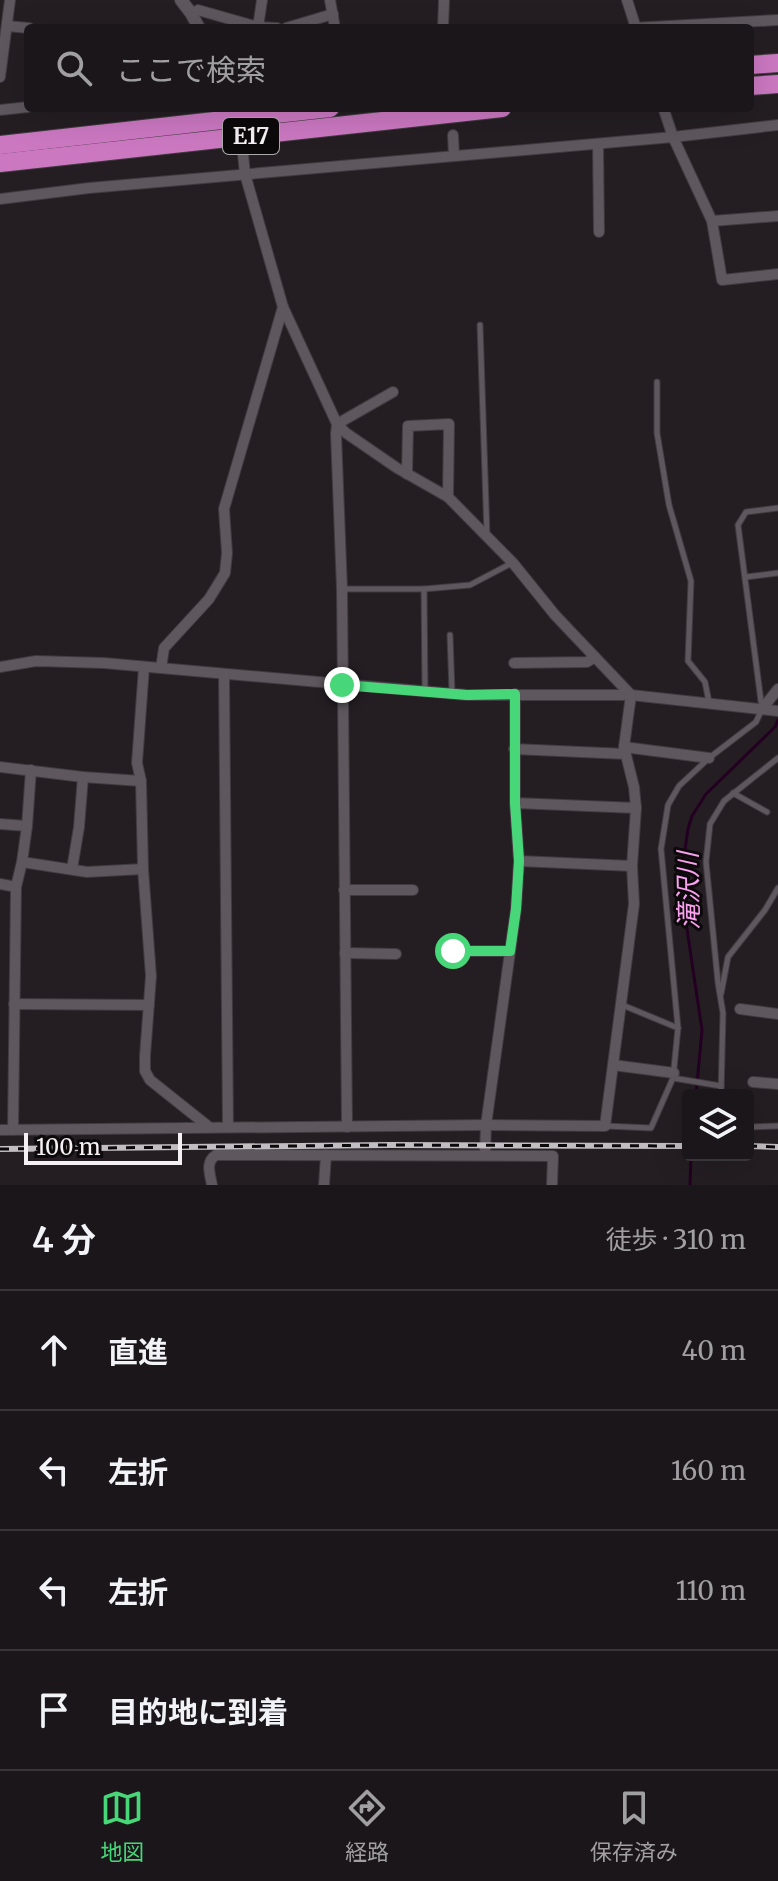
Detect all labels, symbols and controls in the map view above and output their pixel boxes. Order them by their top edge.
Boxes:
search box [24,24,754,112]
icon: search [52,46,96,90]
text: ここで検索 [116,51,266,89]
road number: E17 [223,118,279,154]
route end [324,667,360,703]
water label: 滝沢川 [671,849,705,930]
route start [435,933,471,969]
map controls [682,1089,754,1161]
button: layers [682,1089,754,1161]
scale bar [24,1129,182,1165]
text: 100 m [36,1133,101,1161]
text: 4 分 [32,1219,96,1261]
text: 徒歩 · 310 m [606,1223,746,1256]
icon: ahead [32,1328,76,1372]
text: 直進 [108,1333,168,1371]
text: 40 m [682,1334,746,1367]
icon: left [32,1448,76,1492]
text: 左折 [108,1453,168,1491]
text: 160 m [671,1454,746,1487]
icon: left [32,1568,76,1612]
text: 左折 [108,1573,168,1611]
text: 110 m [676,1574,746,1607]
icon: arrive [32,1688,76,1732]
text: 目的地に到着 [108,1693,288,1731]
tab: 地図 [100,1786,144,1866]
tab: 経路 [345,1786,389,1866]
tab: 保存済み [590,1786,678,1866]

